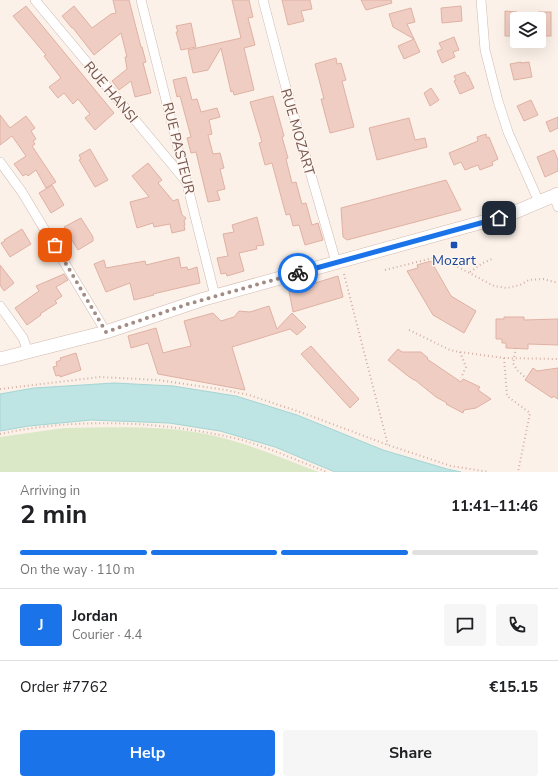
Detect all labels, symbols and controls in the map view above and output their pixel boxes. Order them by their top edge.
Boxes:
map controls [510,12,546,48]
button: layers [510,12,546,48]
street label: RUE HANSI [79,58,142,127]
street label: RUE MOZART [276,86,319,178]
street label: RUE PASTEUR [158,100,199,196]
pin [482,201,516,235]
icon: home [488,207,510,229]
pin [38,228,72,262]
icon: bag [44,234,66,256]
marker: Mozart [449,240,459,250]
place label: Mozart [432,251,476,270]
courier [278,253,318,293]
icon: bike [287,262,309,284]
text: Arriving in [20,482,80,500]
text: 11:41–11:46 [451,496,538,516]
text: 2 min [20,497,87,532]
text: On the way · 110 m [20,561,135,579]
button: chat [444,604,486,646]
button: phone [496,604,538,646]
text: Jordan [72,606,118,626]
text: J [38,615,44,635]
text: Courier · 4.4 [72,626,142,644]
text: Order #7762 [20,677,108,697]
text: €15.15 [489,677,538,697]
button: Help [20,730,275,776]
button: Share [283,730,538,776]

